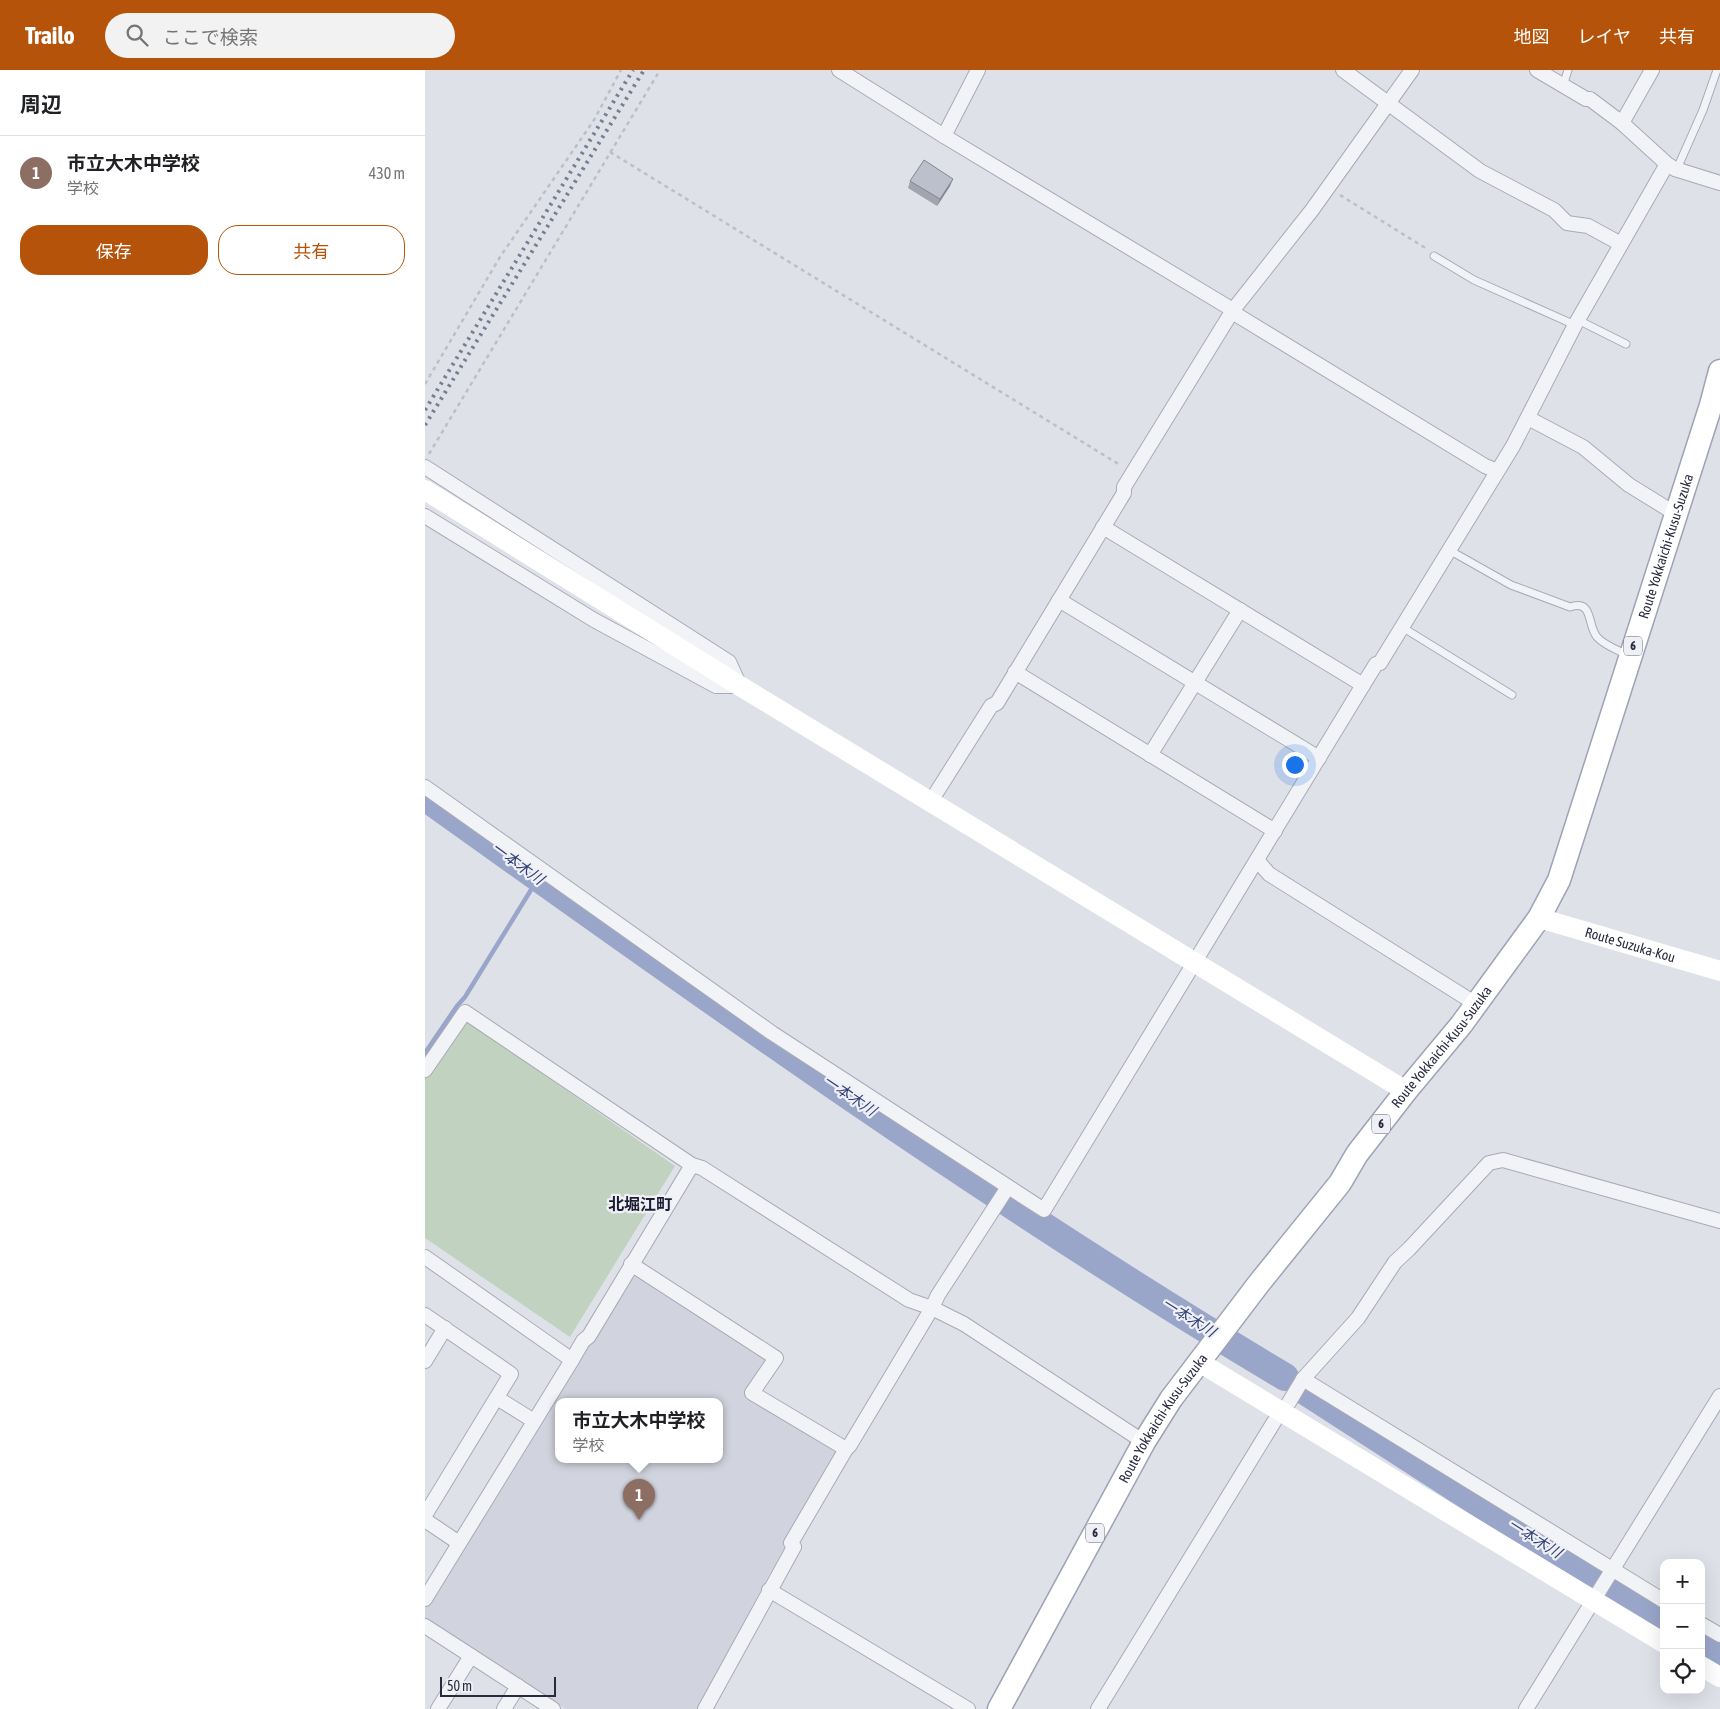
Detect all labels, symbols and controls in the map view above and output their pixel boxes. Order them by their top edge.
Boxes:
search box [105,13,455,58]
icon: search [123,21,151,49]
text: Trailo [25,22,75,49]
text: ここで検索 [163,26,258,48]
text: 地図 [1514,26,1550,47]
text: レイヤ [1578,26,1631,47]
text: 共有 [1659,26,1695,47]
text: 周辺 [20,92,62,116]
text: 市立大木中学校 [67,152,200,174]
text: 1 [32,164,40,182]
text: 430 m [369,164,405,182]
text: 学校 [67,179,99,197]
button: 保存 [20,225,208,275]
button: 共有 [218,225,405,275]
street label: Route Yokkaichi-Kusu-Suzuka [1635,472,1696,621]
road number: 6 [1624,636,1642,656]
your location [1282,752,1308,778]
water label: 一本木川 [489,838,549,889]
street label: Route Suzuka-Kou [1583,924,1677,965]
street label: Route Yokkaichi-Kusu-Suzuka [1388,983,1495,1111]
water label: 一本木川 [820,1071,881,1120]
road number: 6 [1372,1114,1390,1134]
district label: 北堀江町 [608,1195,672,1213]
water label: 一本木川 [1159,1294,1221,1341]
street label: Route Yokkaichi-Kusu-Suzuka [1115,1350,1211,1486]
popup [555,1398,723,1463]
text: 市立大木中学校 [572,1409,706,1431]
text: 学校 [572,1436,605,1454]
pin: 1 [623,1479,655,1520]
water label: 一本木川 [1505,1515,1567,1562]
road number: 6 [1086,1524,1104,1542]
map controls [1660,1559,1705,1694]
button: + [1660,1559,1705,1604]
button: − [1660,1604,1705,1649]
button: locate [1660,1649,1705,1694]
scale bar [440,1674,556,1697]
text: 50 m [447,1678,472,1694]

